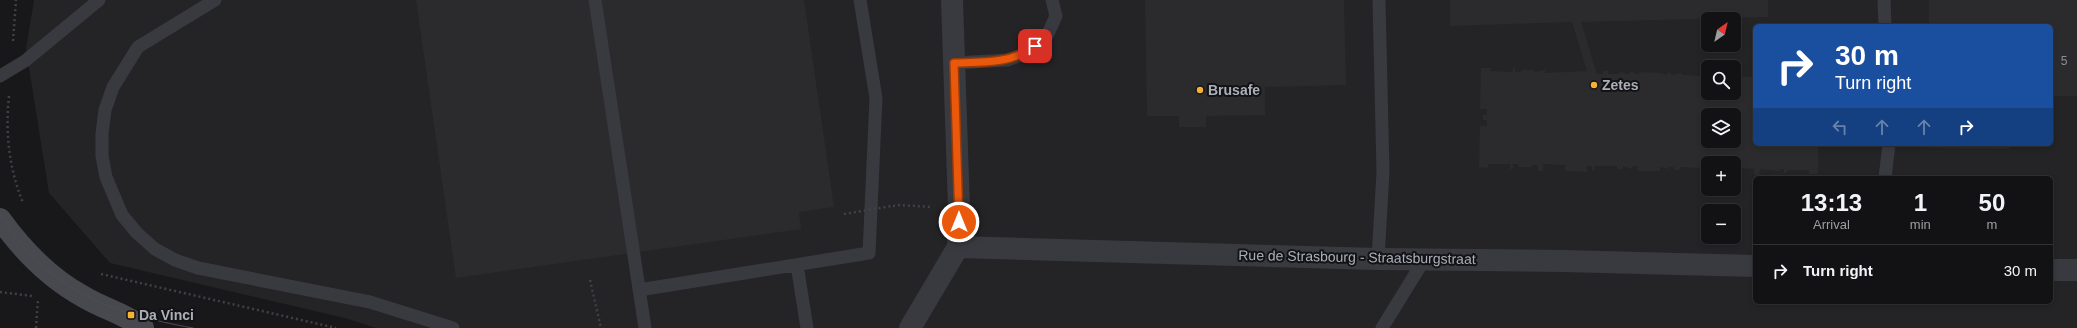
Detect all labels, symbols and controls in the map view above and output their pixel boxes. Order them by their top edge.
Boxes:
north arrow [1701,12,1741,52]
map controls [1701,12,1741,244]
pin [1018,29,1052,63]
icon: arrive [1024,35,1046,57]
icon: right [1769,40,1821,92]
text: 30 m [1835,40,1899,71]
house number: 5 [2061,54,2068,68]
button: search [1701,60,1741,100]
text: Turn right [1835,73,1911,93]
place label: Zetes [1602,77,1639,93]
marker: Zetes [1589,80,1599,90]
place label: Brusafe [1208,82,1260,98]
marker: Brusafe [1195,85,1205,95]
button: layers [1701,108,1741,148]
icon: left [1829,116,1851,138]
icon: ahead [1871,116,1893,138]
icon: ahead [1913,116,1935,138]
icon: right [1955,116,1977,138]
button: + [1701,156,1741,196]
text: 13:13 [1801,189,1862,216]
text: 1 [1914,189,1927,216]
text: 50 [1979,189,2005,216]
position arrow [938,201,980,243]
button: − [1701,204,1741,244]
text: Arrival [1813,217,1850,232]
text: min [1910,217,1931,232]
text: m [1986,217,1997,232]
street label: Rue de Strasbourg - Straatsburgstraat [1238,247,1476,267]
icon: right [1769,260,1791,282]
text: Turn right [1803,262,1873,279]
text: 30 m [2004,262,2037,279]
place label: Da Vinci [139,307,194,323]
marker: Da Vinci [126,310,136,320]

